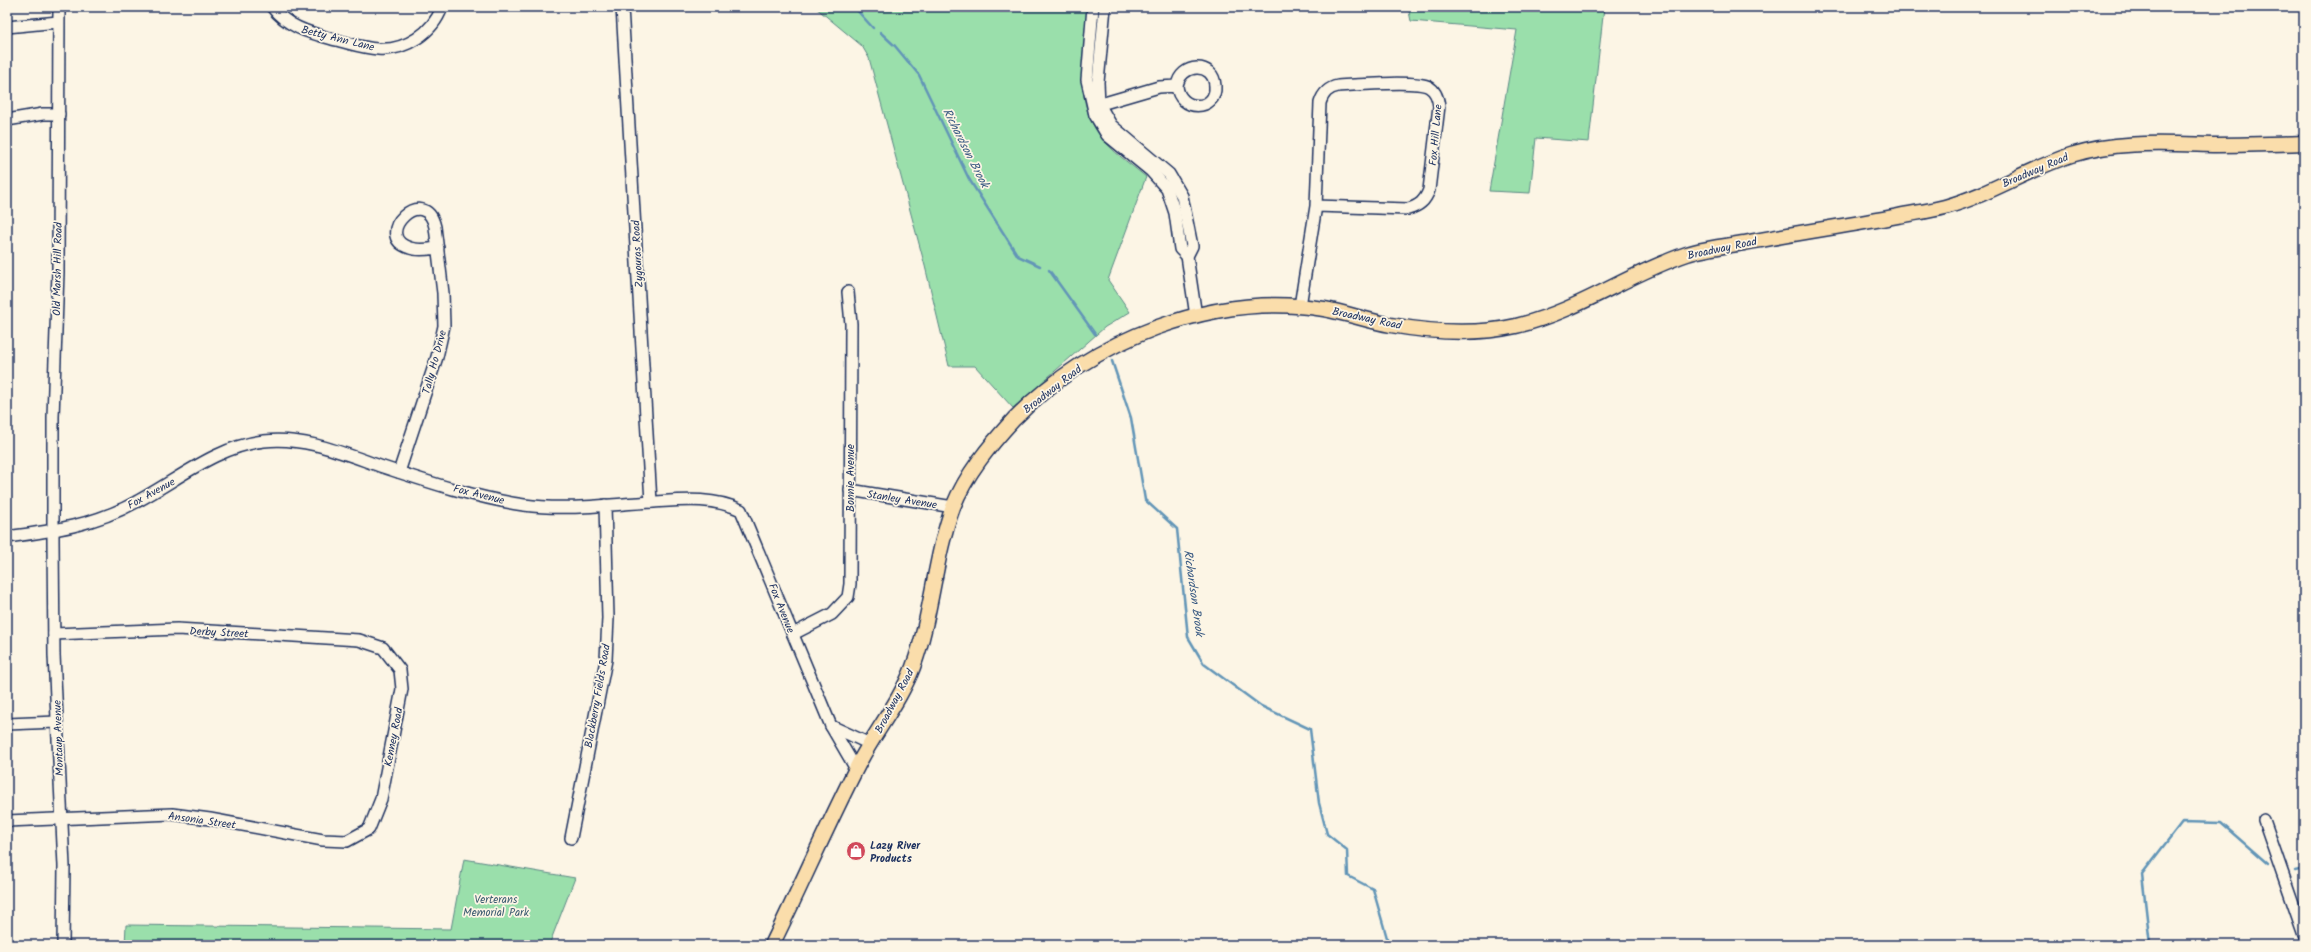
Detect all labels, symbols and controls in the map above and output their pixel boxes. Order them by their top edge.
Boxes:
street label: Betty Ann Lane [299,21,376,57]
street label: Fox Hill Lane [1424,104,1448,167]
water label: Richardson Brook [937,105,995,193]
street label: Broadway Road [1999,149,2072,193]
street label: Zygouras Road [627,219,649,288]
street label: Old Marsh Hill Road [48,222,68,316]
street label: Broadway Road [1686,233,1759,265]
street label: Broadway Road [1330,303,1404,335]
street label: Tally Ho Drive [418,328,452,396]
street label: Broadway Road [1019,361,1086,419]
street label: Bonnie Avenue [842,444,860,512]
street label: Fox Avenue [124,473,179,514]
street label: Fox Avenue [451,480,506,510]
street label: Stanley Avenue [866,486,938,514]
water label: Richardson Brook [1178,549,1209,640]
street label: Fox Avenue [763,581,799,636]
street label: Derby Street [189,622,250,644]
street label: Blackberry Fields Road [580,642,616,750]
street label: Broadway Road [870,666,920,737]
street label: Montaup Avenue [49,699,69,776]
street label: Kenney Road [379,706,409,768]
street label: Ansonia Street [167,807,238,835]
place label: Lazy River Products [870,837,921,868]
shop icon: Lazy River Products [845,840,867,862]
park label: Verterans Memorial Park [463,891,530,922]

